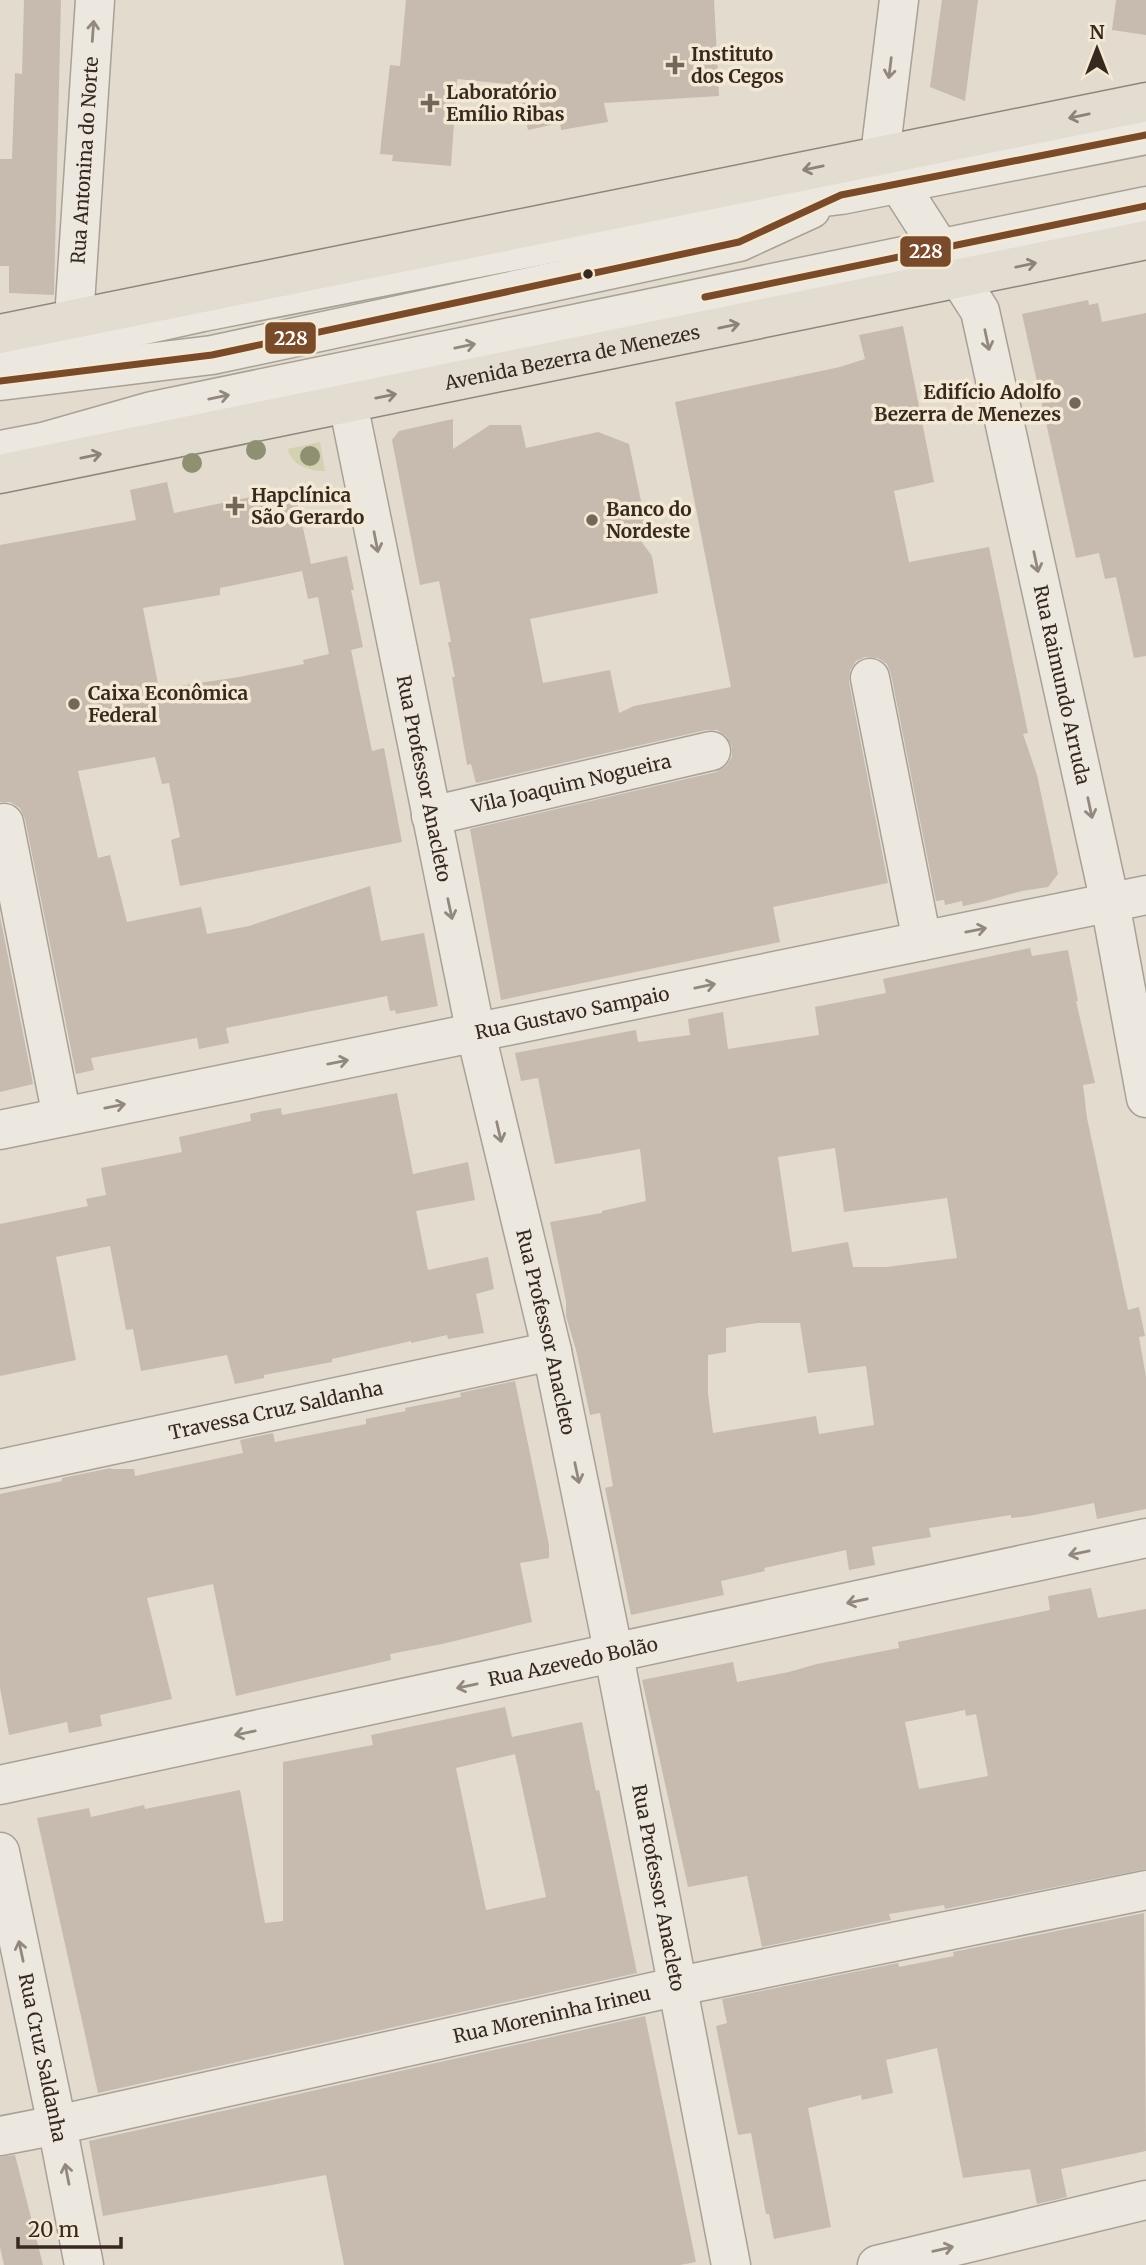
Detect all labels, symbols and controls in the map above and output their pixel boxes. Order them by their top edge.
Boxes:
north arrow [1062,14,1132,84]
one-way arrow [87,20,100,42]
text: N [1089,20,1105,44]
place label: Instituto dos Cegos [691,42,784,88]
marker: Instituto dos Cegos [665,55,685,75]
street label: Rua Antonina do Norte [66,56,103,265]
one-way arrow [884,56,897,79]
place label: Laboratório Emílio Ribas [446,80,565,126]
marker: Laboratório Emílio Ribas [420,93,440,113]
one-way arrow [1068,109,1091,123]
one-way arrow [802,162,825,176]
line badge: 228 [899,235,952,268]
text: 228 [909,239,943,263]
one-way arrow [1014,257,1037,271]
unlabelled marker [581,267,595,281]
street label: Avenida Bezerra de Menezes [442,319,702,395]
one-way arrow [717,319,740,333]
line badge: 228 [264,321,317,355]
text: 228 [274,326,308,350]
one-way arrow [980,328,994,351]
one-way arrow [453,339,476,353]
place label: Edifício Adolfo Bezerra de Menezes [874,380,1061,426]
one-way arrow [374,388,397,402]
one-way arrow [207,390,230,404]
marker: Edifício Adolfo Bezerra de Menezes [1067,395,1083,411]
one-way arrow [79,448,102,462]
place label: Hapclínica São Gerardo [251,483,364,529]
marker: Hapclínica São Gerardo [225,496,245,516]
place label: Banco do Nordeste [606,497,692,543]
marker: Banco do Nordeste [584,512,600,528]
one-way arrow [370,530,384,553]
one-way arrow [1029,550,1043,573]
street label: Rua Raimundo Arruda [1028,583,1096,787]
street label: Rua Professor Anacleto [391,673,457,884]
place label: Caixa Econômica Federal [88,681,248,727]
marker: Caixa Econômica Federal [66,696,82,712]
street label: Vila Joaquim Nogueira [468,749,673,818]
one-way arrow [1083,796,1097,819]
one-way arrow [444,897,458,920]
one-way arrow [964,923,987,937]
one-way arrow [693,979,716,993]
street label: Rua Gustavo Sampaio [473,981,671,1044]
one-way arrow [326,1054,349,1068]
one-way arrow [103,1099,126,1112]
one-way arrow [493,1120,506,1143]
street label: Rua Professor Anacleto [511,1227,581,1437]
street label: Travessa Cruz Saldanha [167,1375,385,1445]
one-way arrow [570,1461,584,1484]
one-way arrow [1068,1547,1091,1560]
one-way arrow [846,1595,869,1609]
street label: Rua Azevedo Bolão [486,1632,660,1691]
one-way arrow [456,1679,479,1693]
one-way arrow [234,1727,257,1741]
street label: Rua Professor Anacleto [627,1782,690,1993]
one-way arrow [13,1940,27,1963]
street label: Rua Cruz Saldanha [14,1971,72,2144]
street label: Rua Moreninha Irineu [451,1981,653,2048]
one-way arrow [59,2163,73,2186]
scale bar [18,2206,121,2250]
text: 20 m [28,2216,80,2243]
one-way arrow [931,2242,954,2255]

